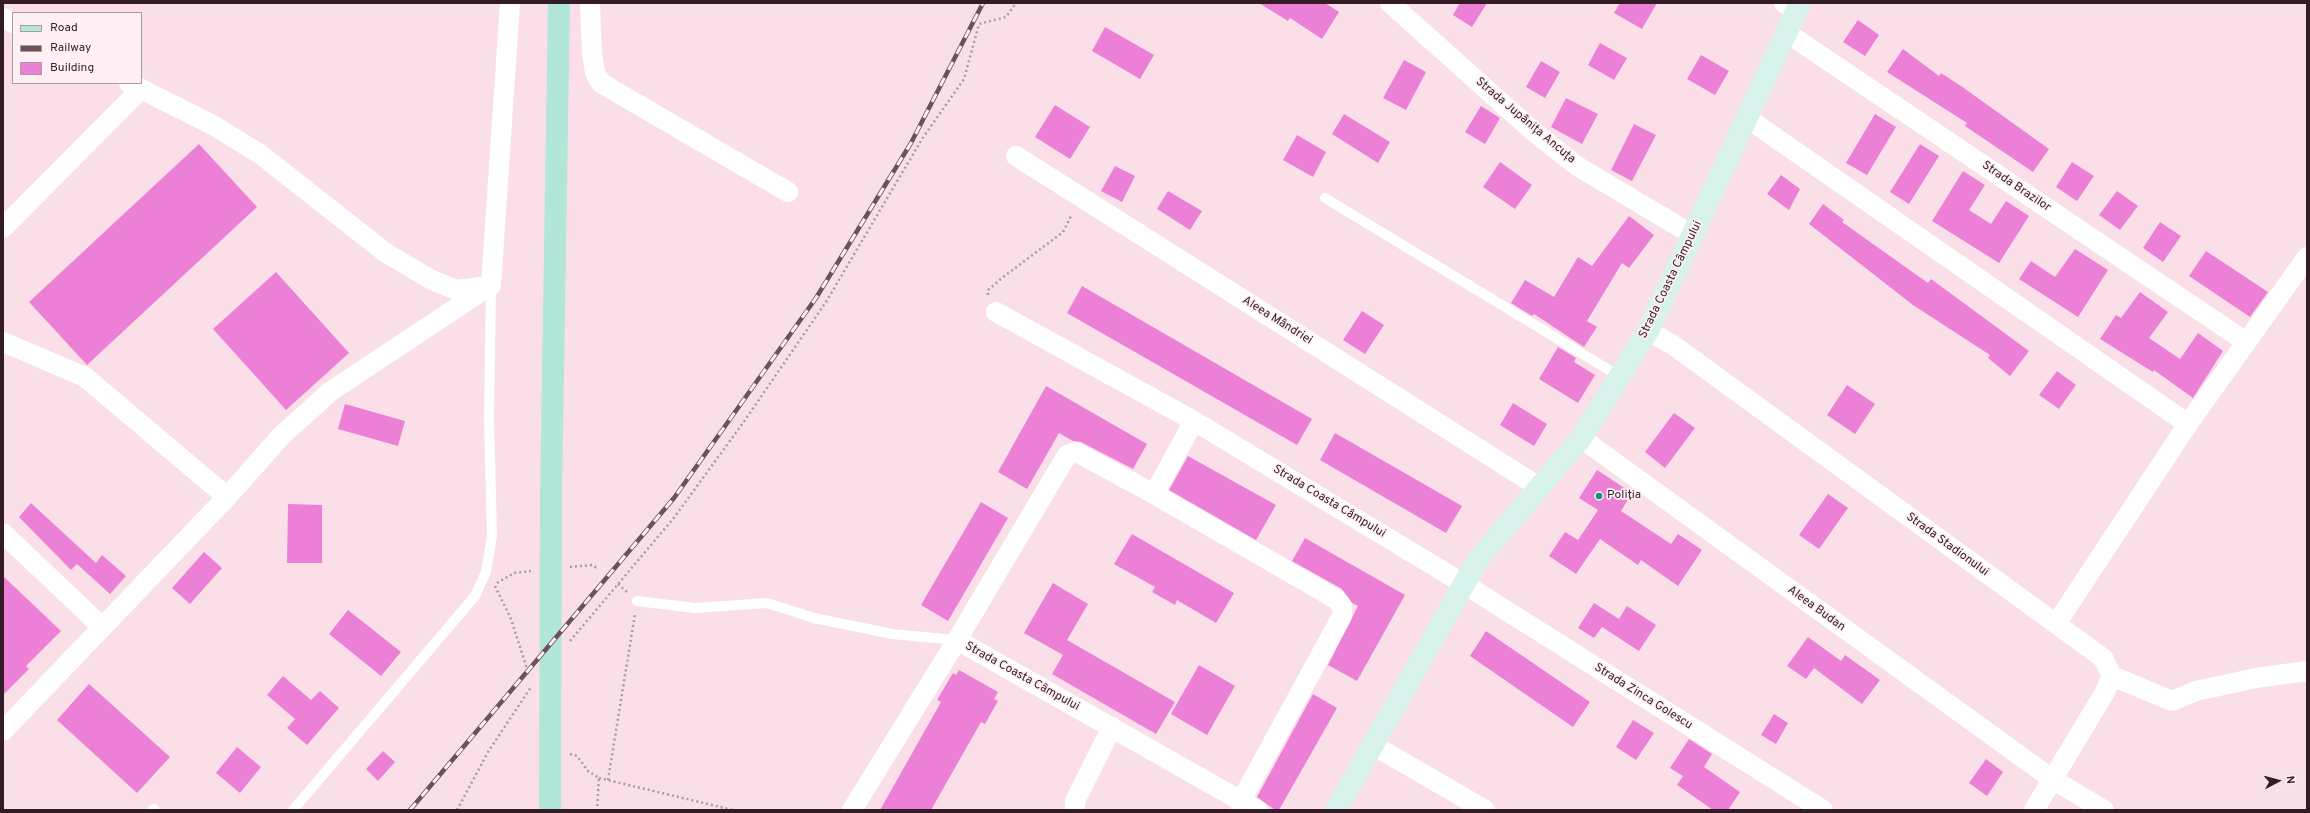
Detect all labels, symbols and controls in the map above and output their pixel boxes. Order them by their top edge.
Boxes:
legend [12,12,142,84]
text: Road [50,20,78,36]
text: Railway [50,40,91,56]
text: Building [50,60,94,76]
street label: Strada Jupânița Ancuța [1472,75,1578,167]
street label: Strada Brazilor [1979,159,2053,215]
street label: Strada Coasta Câmpului [1636,219,1706,341]
street label: Aleea Mândriei [1239,294,1315,348]
street label: Strada Coasta Câmpului [1270,463,1388,541]
place label: Poliția [1607,489,1641,503]
marker: Poliția [1594,491,1604,501]
street label: Strada Stadionului [1903,510,1991,580]
street label: Aleea Budan [1784,583,1848,635]
street label: Strada Coasta Câmpului [962,639,1082,715]
street label: Strada Zinca Golescu [1591,661,1695,733]
north arrow [2258,761,2298,801]
text: N [2283,775,2297,784]

